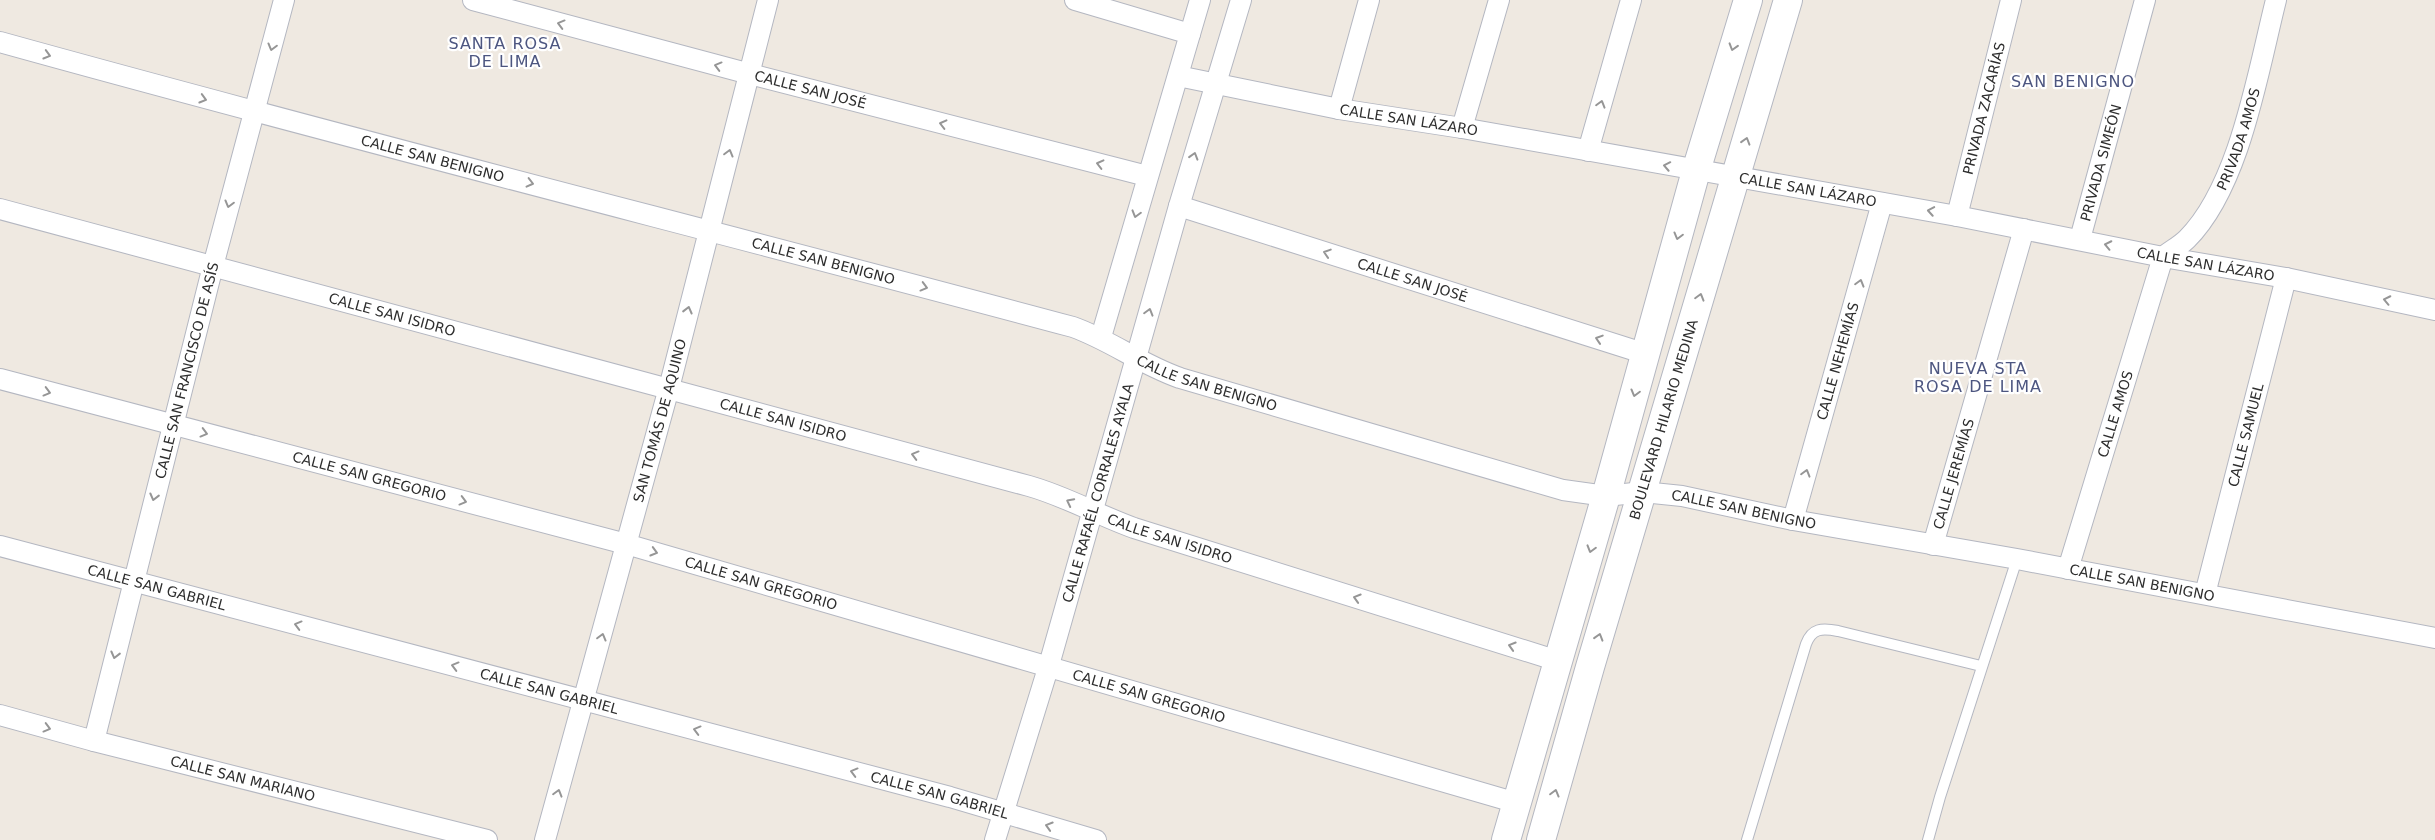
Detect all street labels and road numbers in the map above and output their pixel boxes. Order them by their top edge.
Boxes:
street label: PRIVADA ZACARÍAS [1960,40,2008,176]
street label: CALLE SAN JOSÉ [753,67,868,112]
street label: PRIVADA AMOS [2214,86,2263,193]
street label: CALLE SAN LÁZARO [1339,101,1479,139]
street label: PRIVADA SIMEÓN [2077,102,2124,223]
street label: CALLE SAN BENIGNO [359,132,506,185]
street label: CALLE SAN LÁZARO [1738,169,1878,210]
street label: CALLE SAN BENIGNO [750,234,897,287]
street label: CALLE SAN LÁZARO [2136,244,2276,284]
street label: CALLE SAN JOSÉ [1355,255,1470,305]
street label: CALLE SAN FRANCISCO DE ASÍS [152,260,222,481]
street label: CALLE SAN ISIDRO [327,290,457,339]
street label: CALLE NEHEMÍAS [1813,300,1862,422]
street label: BOULEVARD HILARIO MEDINA [1626,317,1701,522]
street label: SAN TOMÁS DE AQUINO [630,337,689,504]
street label: CALLE SAN BENIGNO [1134,352,1279,414]
street label: CALLE AMOS [2094,369,2136,459]
street label: CALLE RAFAÉL CORRALES AYALA [1059,381,1136,604]
street label: CALLE SAMUEL [2225,382,2267,488]
street label: CALLE SAN ISIDRO [718,395,848,445]
street label: CALLE JEREMÍAS [1930,417,1977,531]
street label: CALLE SAN GREGORIO [291,448,448,504]
street label: CALLE SAN BENIGNO [1671,487,1817,532]
street label: CALLE SAN ISIDRO [1105,510,1234,566]
street label: CALLE SAN GREGORIO [683,553,839,613]
street label: CALLE SAN GABRIEL [86,561,228,613]
street label: CALLE SAN BENIGNO [2068,561,2216,604]
street label: CALLE SAN GABRIEL [478,665,620,717]
street label: CALLE SAN GREGORIO [1071,666,1227,726]
street label: CALLE SAN MARIANO [169,753,317,804]
street label: CALLE SAN GABRIEL [869,768,1011,822]

